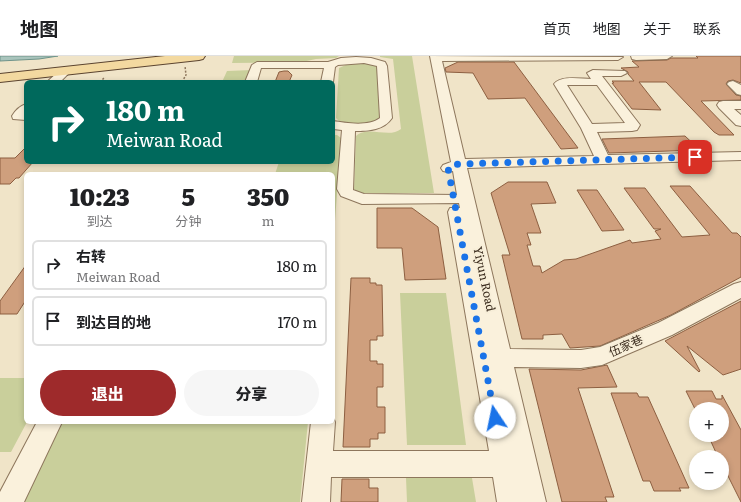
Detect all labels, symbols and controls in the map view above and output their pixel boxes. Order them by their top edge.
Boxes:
text: 地图 [20,14,58,42]
text: 首页 [543,18,571,38]
text: 地图 [593,18,621,38]
text: 关于 [643,18,671,38]
text: 联系 [693,18,721,38]
text: 180 m [106,88,185,130]
icon: right [40,96,92,148]
text: Meiwan Road [106,126,223,153]
pin [678,140,712,174]
icon: arrive [684,146,706,168]
text: 10:23 [70,178,130,213]
text: 5 [182,178,195,213]
text: 350 [247,178,289,213]
text: 到达 [87,211,113,230]
text: 分钟 [175,211,201,230]
text: m [262,211,274,230]
text: 右转 [76,244,106,267]
street label: Yiyun Road [469,245,501,314]
icon: right [42,254,64,276]
text: 180 m [276,254,317,277]
text: Meiwan Road [76,267,160,286]
icon: arrive [42,310,64,332]
text: 到达目的地 [76,310,151,333]
text: 170 m [278,310,317,333]
street label: 伍家巷 [605,330,646,361]
button: 退出 [40,370,176,416]
button: 分享 [184,370,319,416]
position arrow [474,397,516,439]
map controls [689,402,729,490]
button: + [689,402,729,442]
button: − [689,450,729,490]

